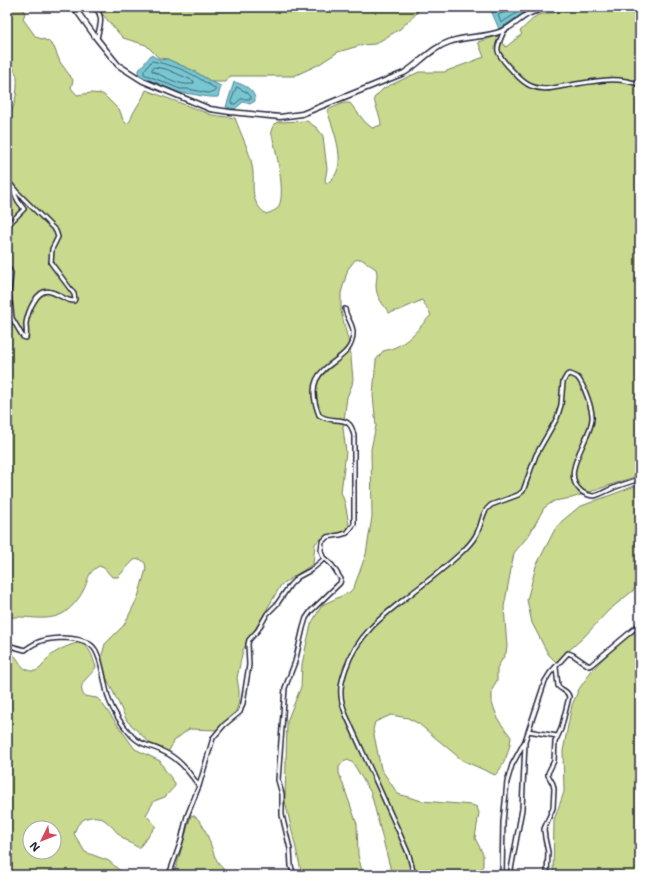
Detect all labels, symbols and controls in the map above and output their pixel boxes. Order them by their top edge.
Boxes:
north arrow [22,820,62,860]
text: N [26,838,44,855]

